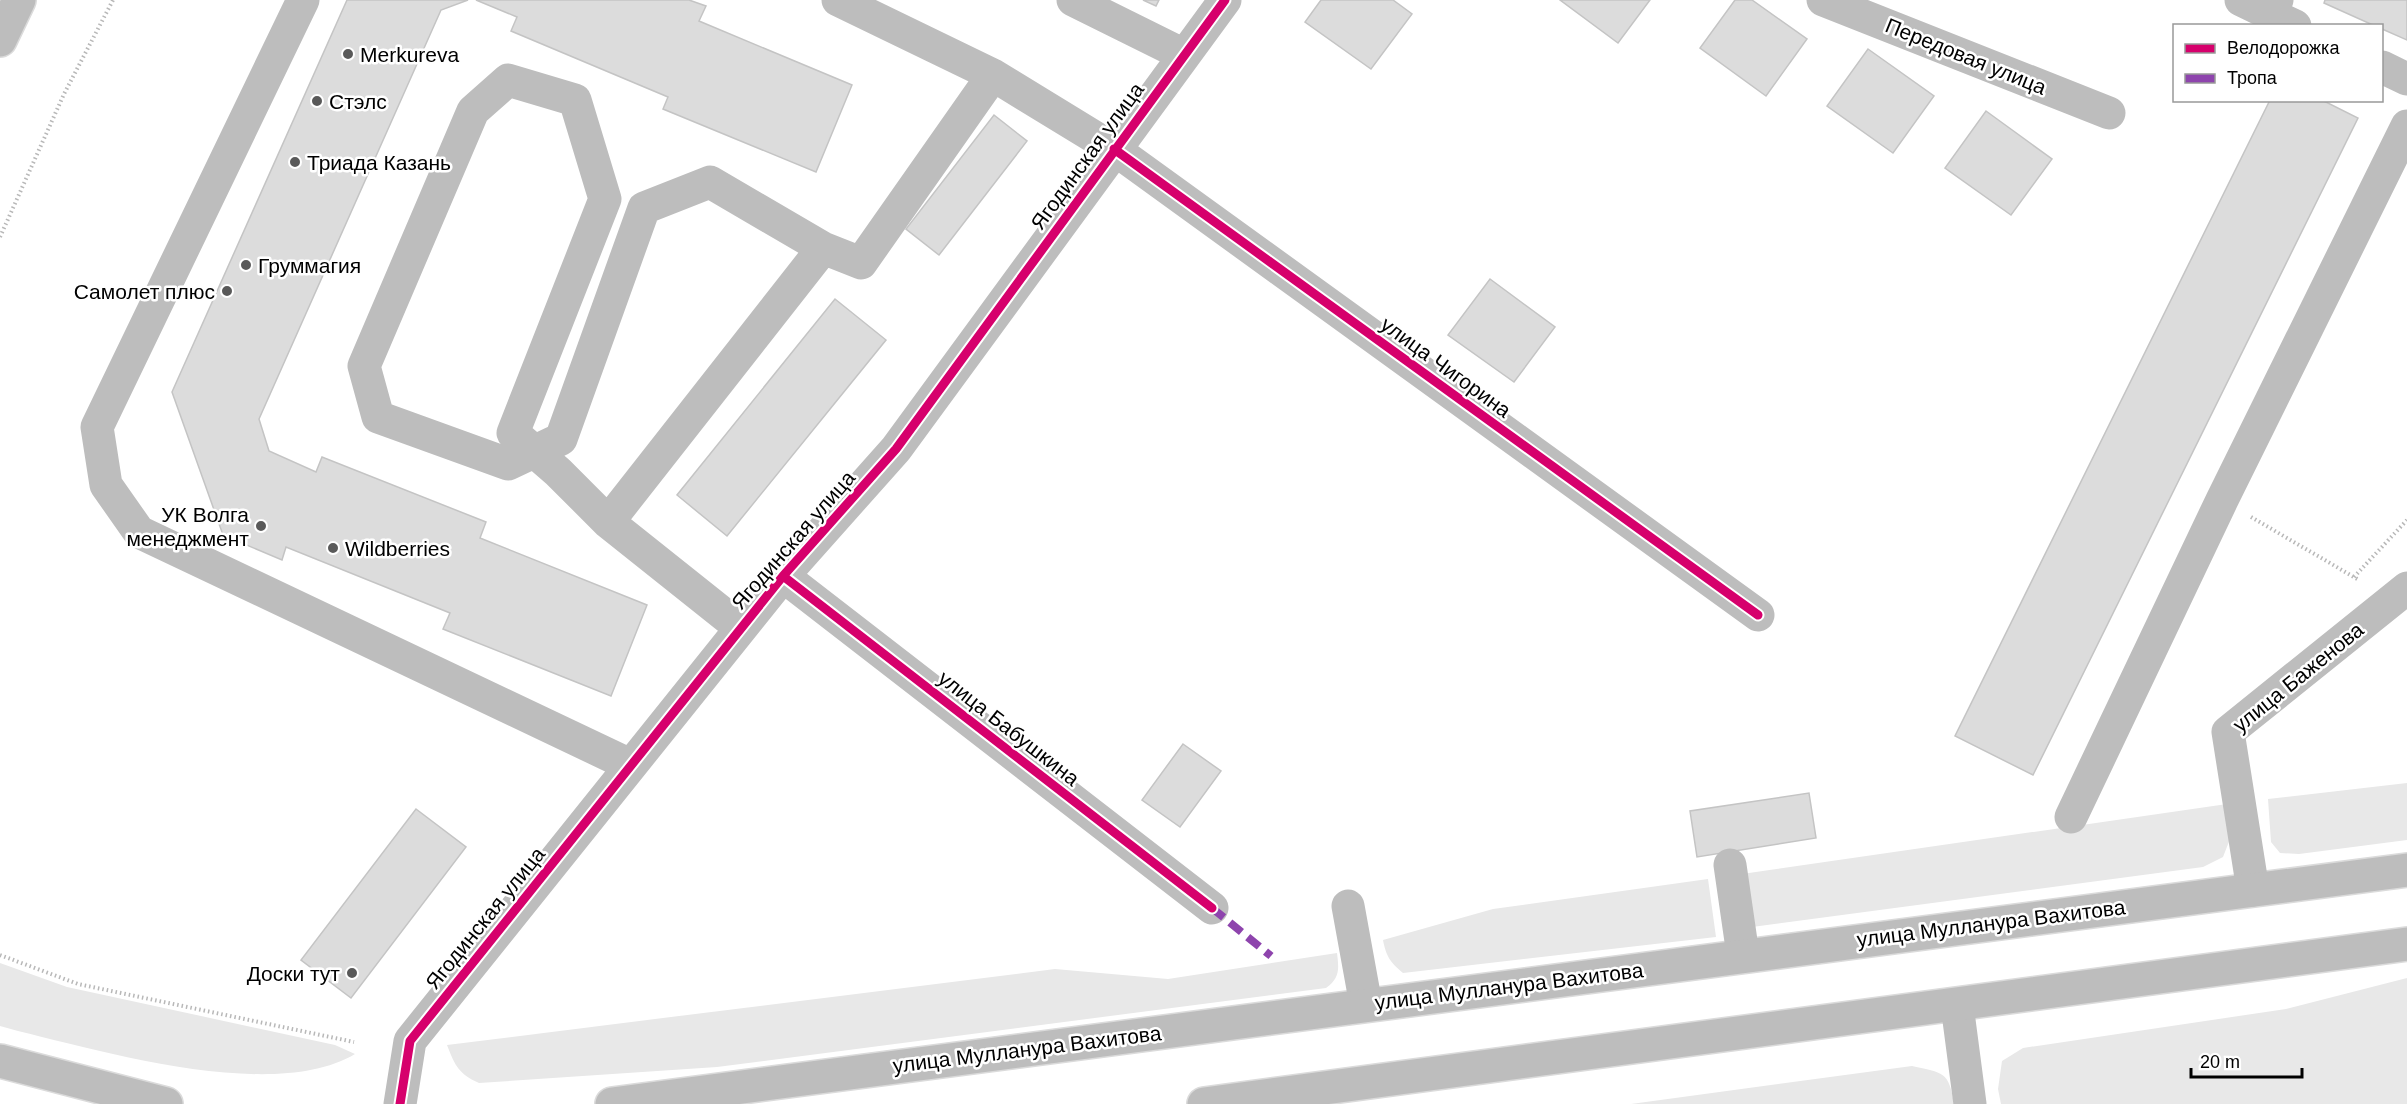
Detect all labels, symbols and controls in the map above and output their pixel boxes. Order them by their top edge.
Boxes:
street label: Передовая улица [1882,13,2050,99]
legend [2173,24,2383,102]
text: Велодорожка [2227,38,2340,58]
place label: Merkureva [360,43,460,66]
marker: Merkureva [341,47,355,61]
text: Тропа [2227,68,2278,88]
street label: Ягодинская улица [1026,78,1148,234]
place label: Стэлс [329,90,387,113]
marker: Стэлс [310,94,324,108]
place label: Триада Казань [307,151,451,174]
marker: Триада Казань [288,155,302,169]
place label: Груммагия [258,254,361,277]
marker: Груммагия [239,258,253,272]
place label: Самолет плюс [74,280,215,303]
marker: Самолет плюс [220,284,234,298]
street label: улица Чигорина [1377,312,1516,422]
street label: Ягодинская улица [727,466,860,614]
place label: УК Волга менеджмент [126,503,249,550]
marker: УК Волга менеджмент [254,519,268,533]
place label: Wildberries [345,537,450,560]
marker: Wildberries [326,541,340,555]
street label: улица Баженова [2228,617,2368,736]
street label: улица Бабушкина [934,666,1084,790]
street label: Ягодинская улица [421,842,549,994]
street label: улица Мулланура Вахитова [1856,895,2127,951]
street label: улица Мулланура Вахитова [1374,958,1645,1014]
place label: Доски тут [247,962,340,985]
marker: Доски тут [345,966,359,980]
street label: улица Мулланура Вахитова [892,1021,1163,1077]
scale bar [2191,1041,2302,1079]
text: 20 m [2200,1052,2240,1072]

